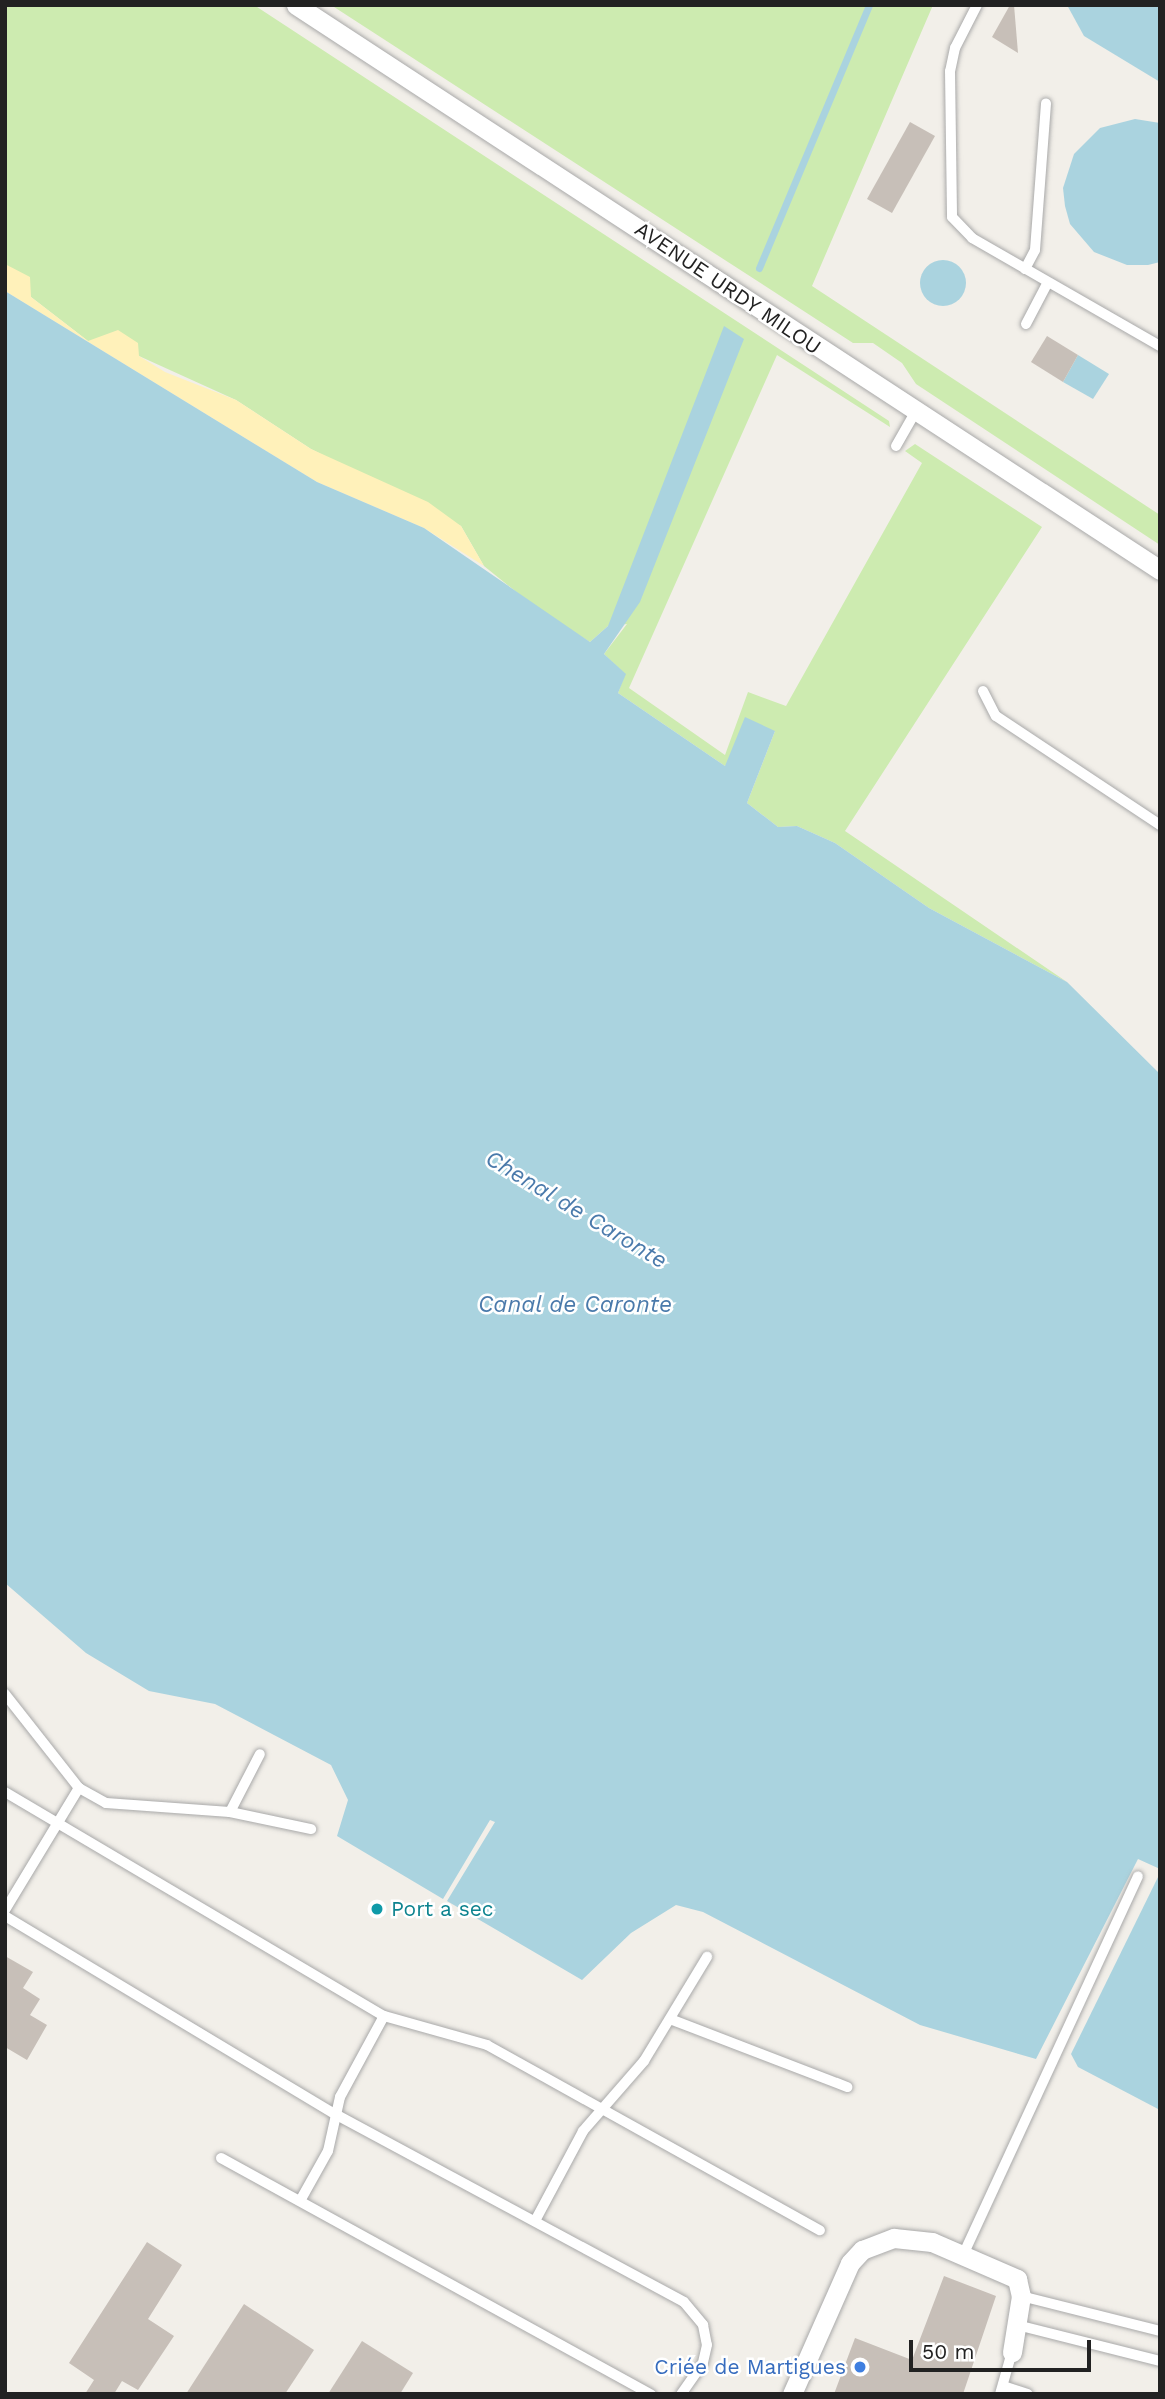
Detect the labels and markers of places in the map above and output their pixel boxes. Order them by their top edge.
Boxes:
place label: Port a sec [391,1896,494,1922]
marker: Port a sec [369,1901,385,1917]
place label: Criée de Martigues [654,2354,846,2380]
marker: Criée de Martigues [852,2359,868,2375]

